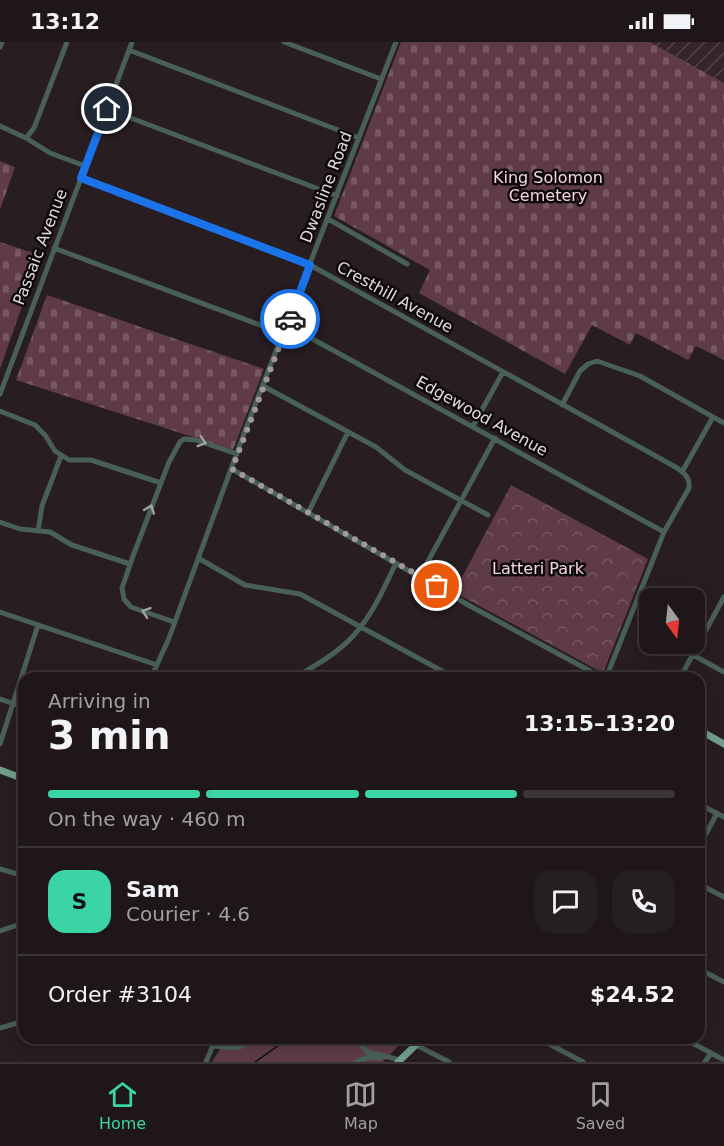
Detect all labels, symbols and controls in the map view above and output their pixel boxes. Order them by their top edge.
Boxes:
text: 13:12 [30,9,100,34]
pin [81,83,132,134]
icon: home [90,92,123,125]
street label: Dwasline Road [296,129,356,245]
park label: King Solomon Cemetery [493,168,603,205]
street label: Passaic Avenue [9,186,71,308]
street label: Cresthill Avenue [334,257,456,337]
courier [260,289,320,349]
icon: car [274,303,307,336]
street label: Edgewood Avenue [413,372,551,460]
one-way arrow [196,435,207,448]
one-way arrow [143,505,156,515]
park label: Latteri Park [492,559,585,578]
pin [411,560,462,611]
icon: bag [420,569,453,602]
north arrow [639,588,705,654]
map controls [639,588,705,654]
one-way arrow [141,607,152,620]
text: Arriving in [48,689,151,713]
text: 13:15–13:20 [524,711,675,736]
text: 3 min [48,713,170,758]
text: On the way · 460 m [48,807,246,831]
button: chat [534,870,597,933]
button: phone [612,870,675,933]
text: Sam [126,877,180,902]
text: S [72,889,87,914]
text: Courier · 4.6 [126,902,250,926]
text: Order #3104 [48,982,192,1007]
text: $24.52 [590,982,675,1007]
tab: Home [99,1078,146,1133]
tab: Map [344,1078,378,1133]
tab: Saved [576,1078,625,1133]

